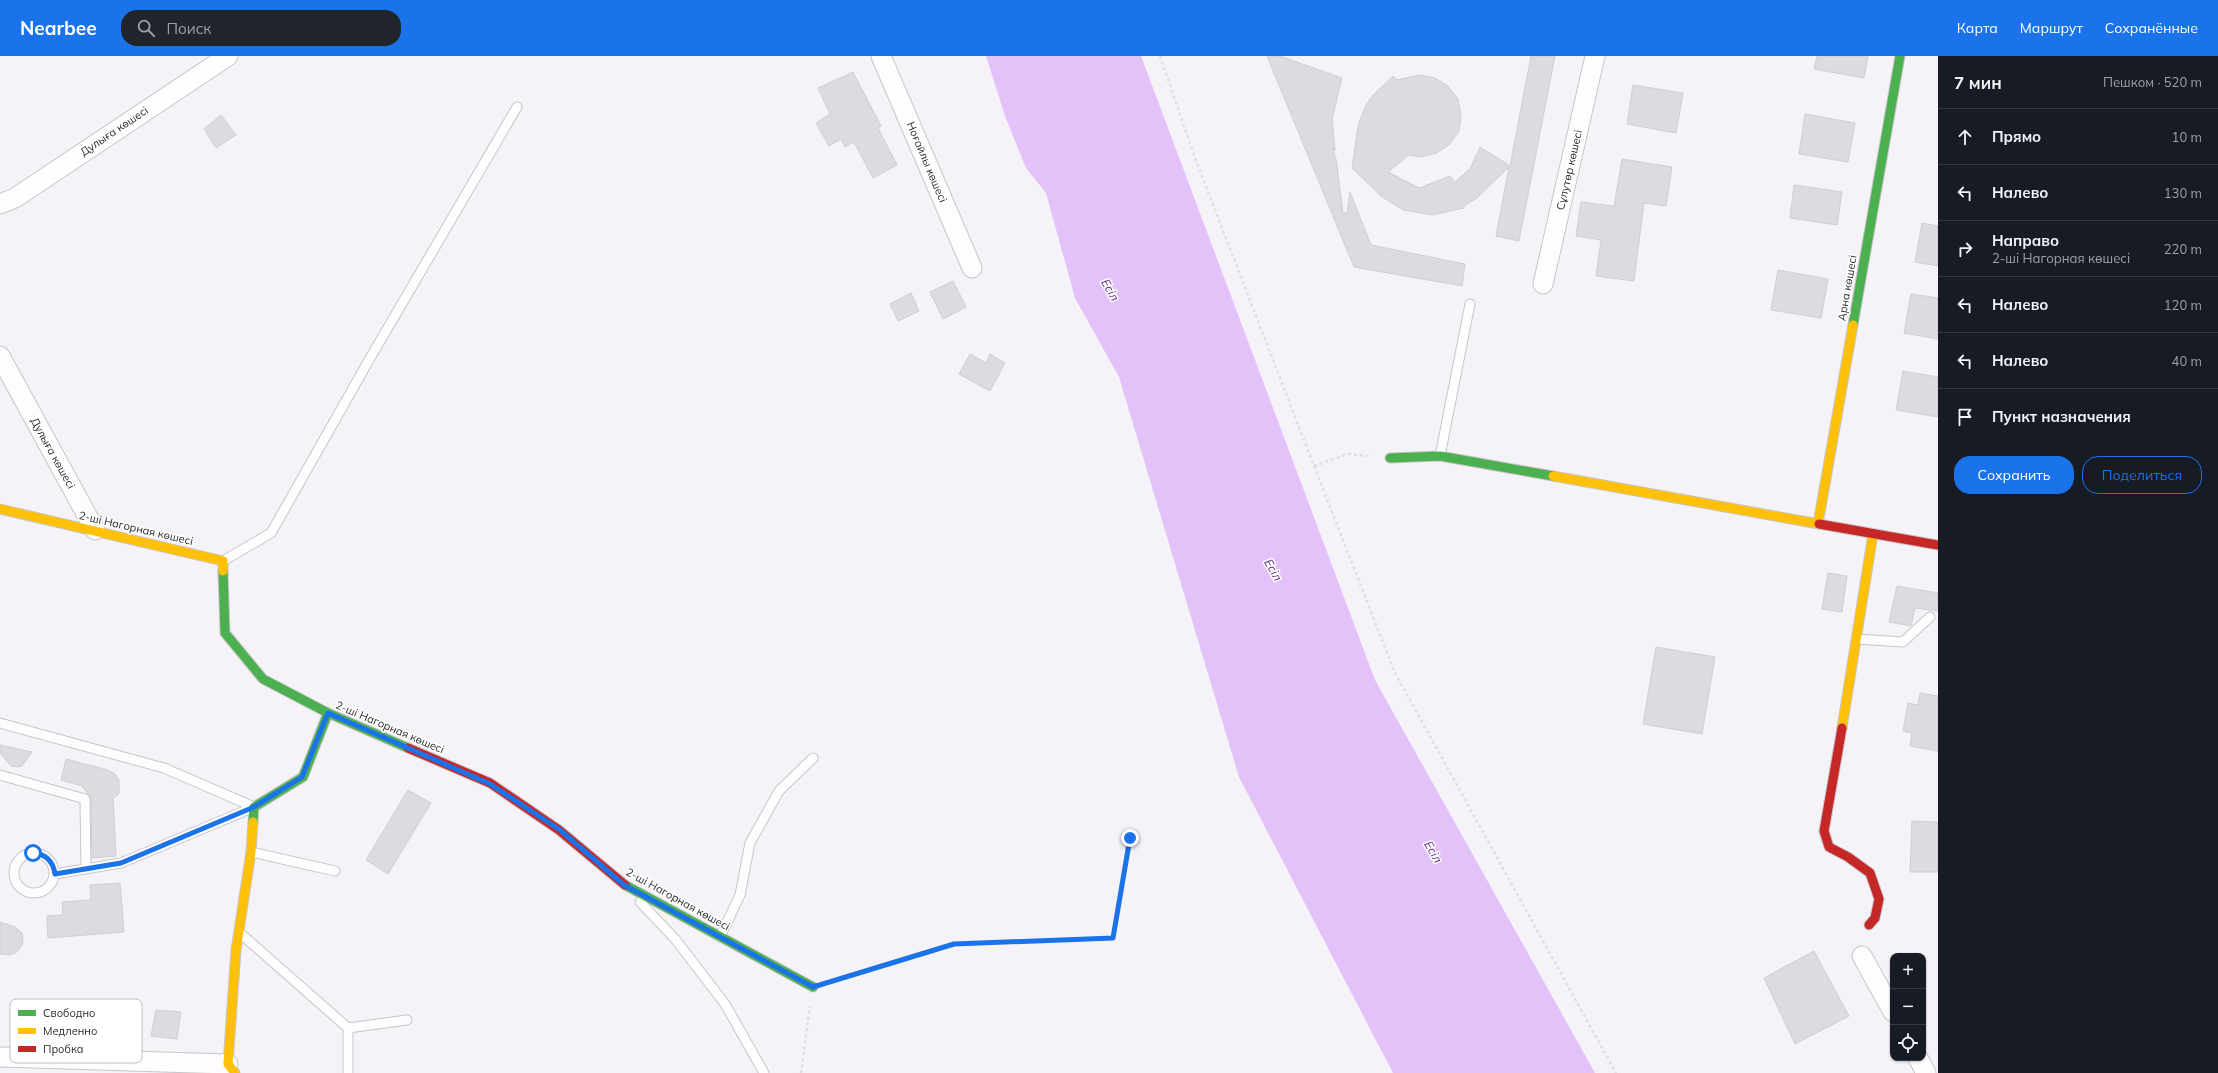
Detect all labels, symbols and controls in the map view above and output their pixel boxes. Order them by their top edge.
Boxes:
search box [121,10,401,46]
text: Nearbee [20,16,97,40]
icon: search [135,17,157,39]
text: Поиск [167,19,211,38]
text: Карта [1957,19,1998,37]
text: Маршрут [2020,19,2083,37]
text: Сохранённые [2105,19,2198,37]
text: 7 мин [1954,72,2002,93]
text: Пешком · 520 m [2103,74,2202,90]
street label: Дулыға көшесі [77,103,151,159]
street label: Ноғайлы көшесі [904,119,950,205]
icon: ahead [1954,126,1976,148]
text: Прямо [1992,127,2041,146]
street label: Сұлутөр көшесі [1553,128,1585,212]
text: 10 m [2172,129,2202,145]
icon: left [1954,182,1976,204]
text: Налево [1992,183,2048,202]
text: 130 m [2164,185,2202,201]
text: Направо [1992,231,2059,250]
icon: right [1954,238,1976,260]
text: 220 m [2164,241,2202,257]
text: 2-ші Нагорная көшесі [1992,250,2130,266]
street label: Арна көшесі [1834,254,1860,322]
water label: Есіл [1098,276,1123,304]
icon: left [1954,294,1976,316]
text: Налево [1992,295,2048,314]
text: 120 m [2164,297,2202,313]
icon: left [1954,350,1976,372]
text: Налево [1992,351,2048,370]
text: 40 m [2172,353,2202,369]
icon: arrive [1954,406,1976,428]
text: Пункт назначения [1992,407,2131,426]
street label: Дулыға көшесі [28,415,78,491]
button: Сохранить [1954,456,2074,494]
button: Поделиться [2082,456,2202,494]
street label: 2-ші Нагорная көшесі [77,508,195,548]
water label: Есіл [1261,556,1286,584]
street label: 2-ші Нагорная көшесі [333,698,447,756]
route end [1121,829,1139,847]
water label: Есіл [1421,838,1446,866]
route start [24,844,42,862]
street label: 2-ші Нагорная көшесі [623,865,733,933]
map controls [1890,953,1926,1061]
button: + [1890,953,1926,989]
button: − [1890,989,1926,1025]
legend [10,999,142,1063]
text: Свободно [43,1006,96,1020]
text: Медленно [43,1024,97,1038]
button: locate [1890,1025,1926,1061]
text: Пробка [43,1042,84,1056]

